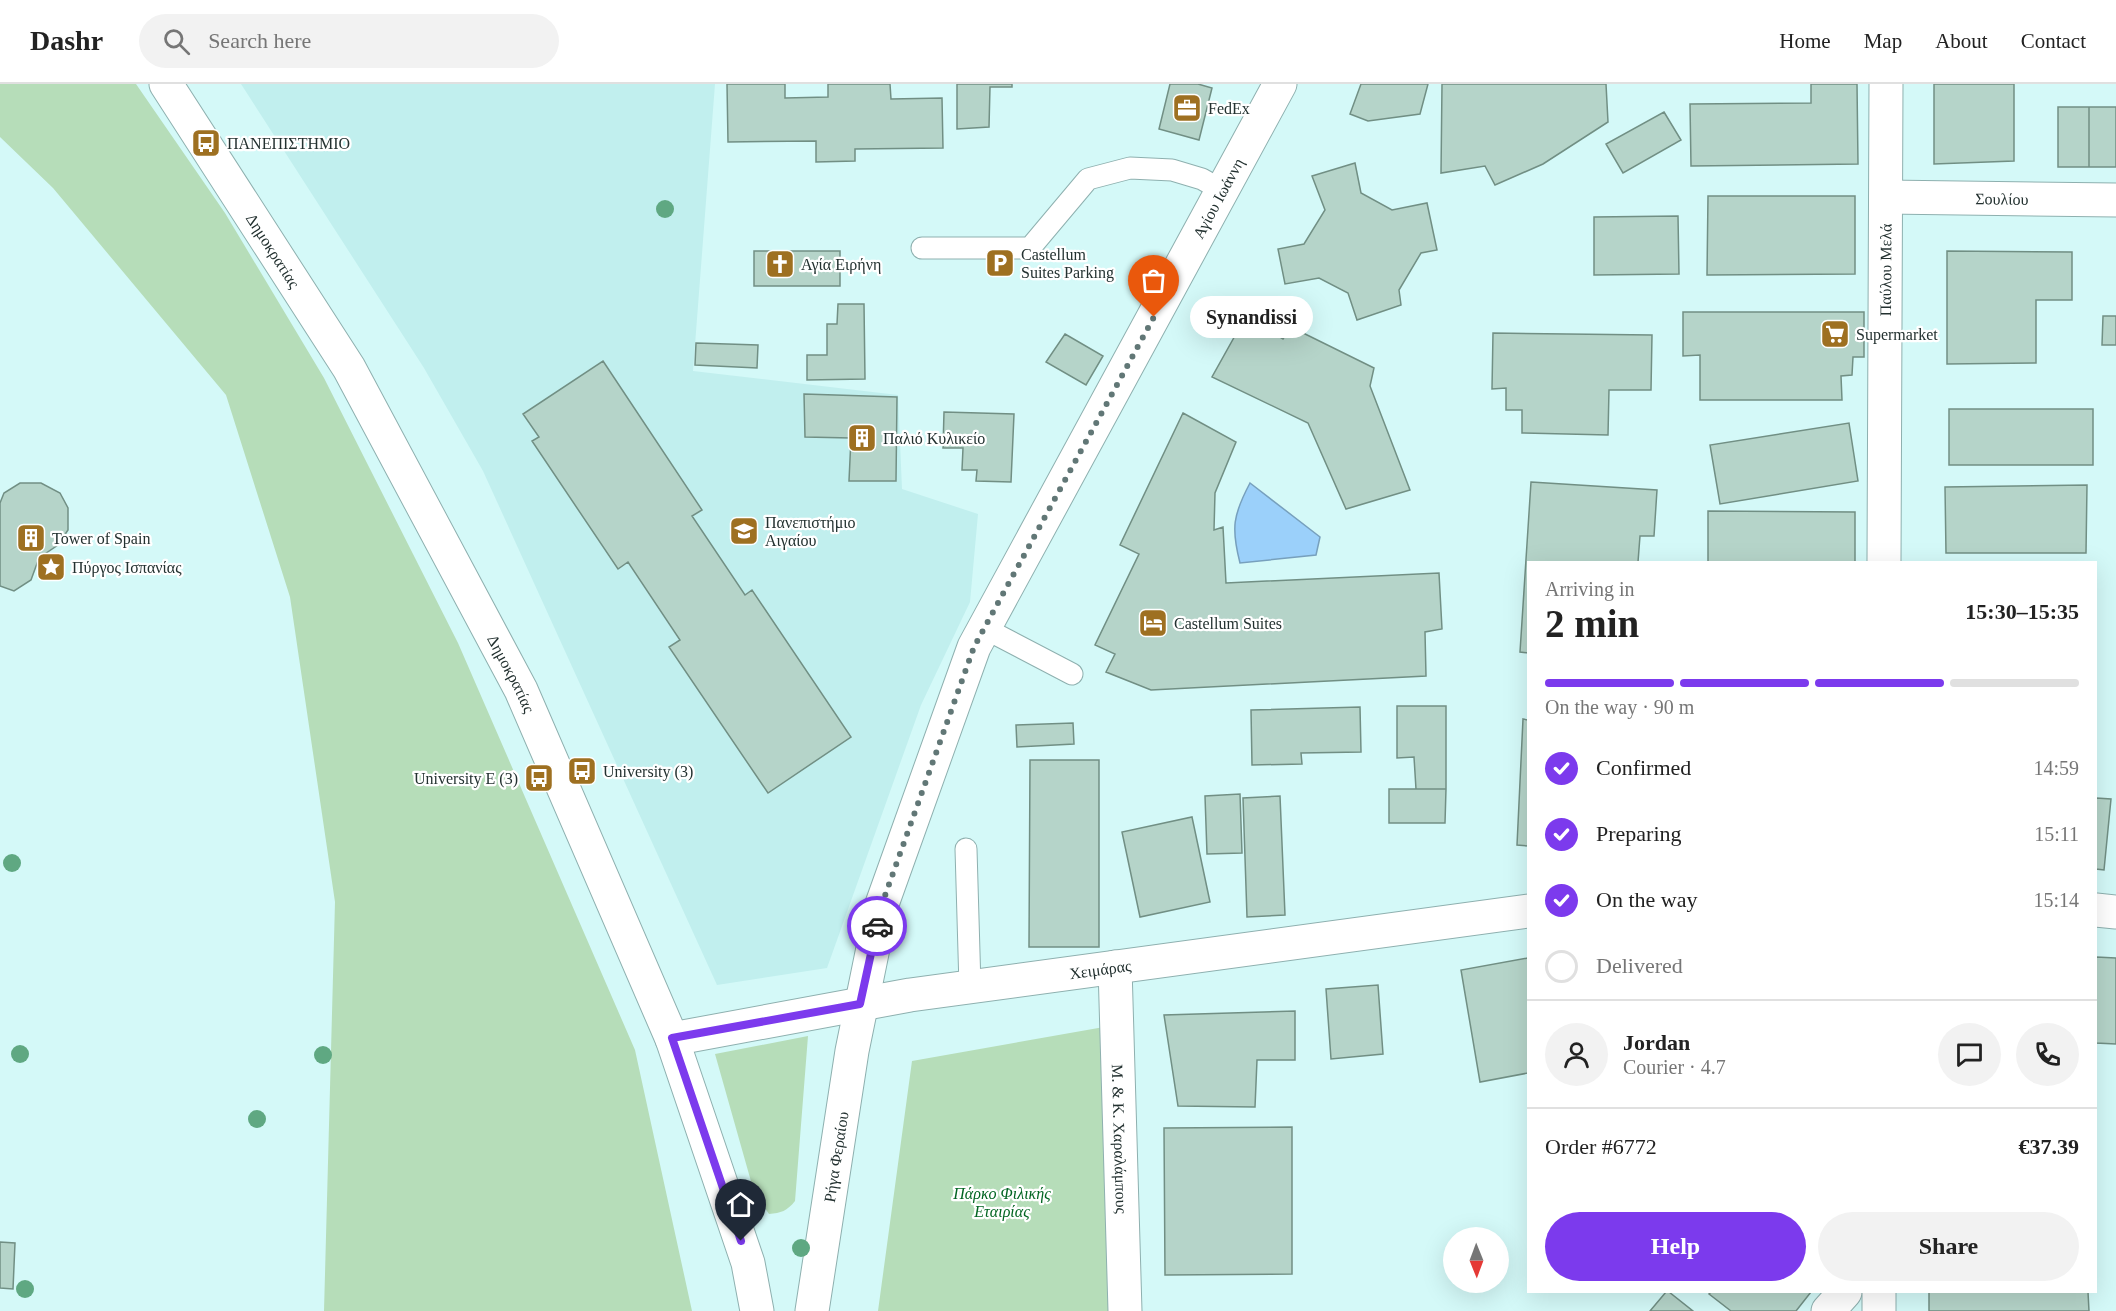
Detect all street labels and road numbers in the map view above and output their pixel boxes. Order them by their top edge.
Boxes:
street label: Αγίου Ιωάννη [1190,155,1248,241]
street label: Σουλίου [1975,190,2029,208]
street label: Δημοκρατίας [243,210,303,292]
street label: Παύλου Μελά [1877,223,1894,316]
street label: Δημοκρατίας [484,632,538,716]
street label: Χειμάρας [1068,957,1133,982]
street label: Μ. & Κ. Χαραλάμπους [1109,1064,1130,1215]
street label: Ρήγα Φεραίου [821,1110,852,1204]

